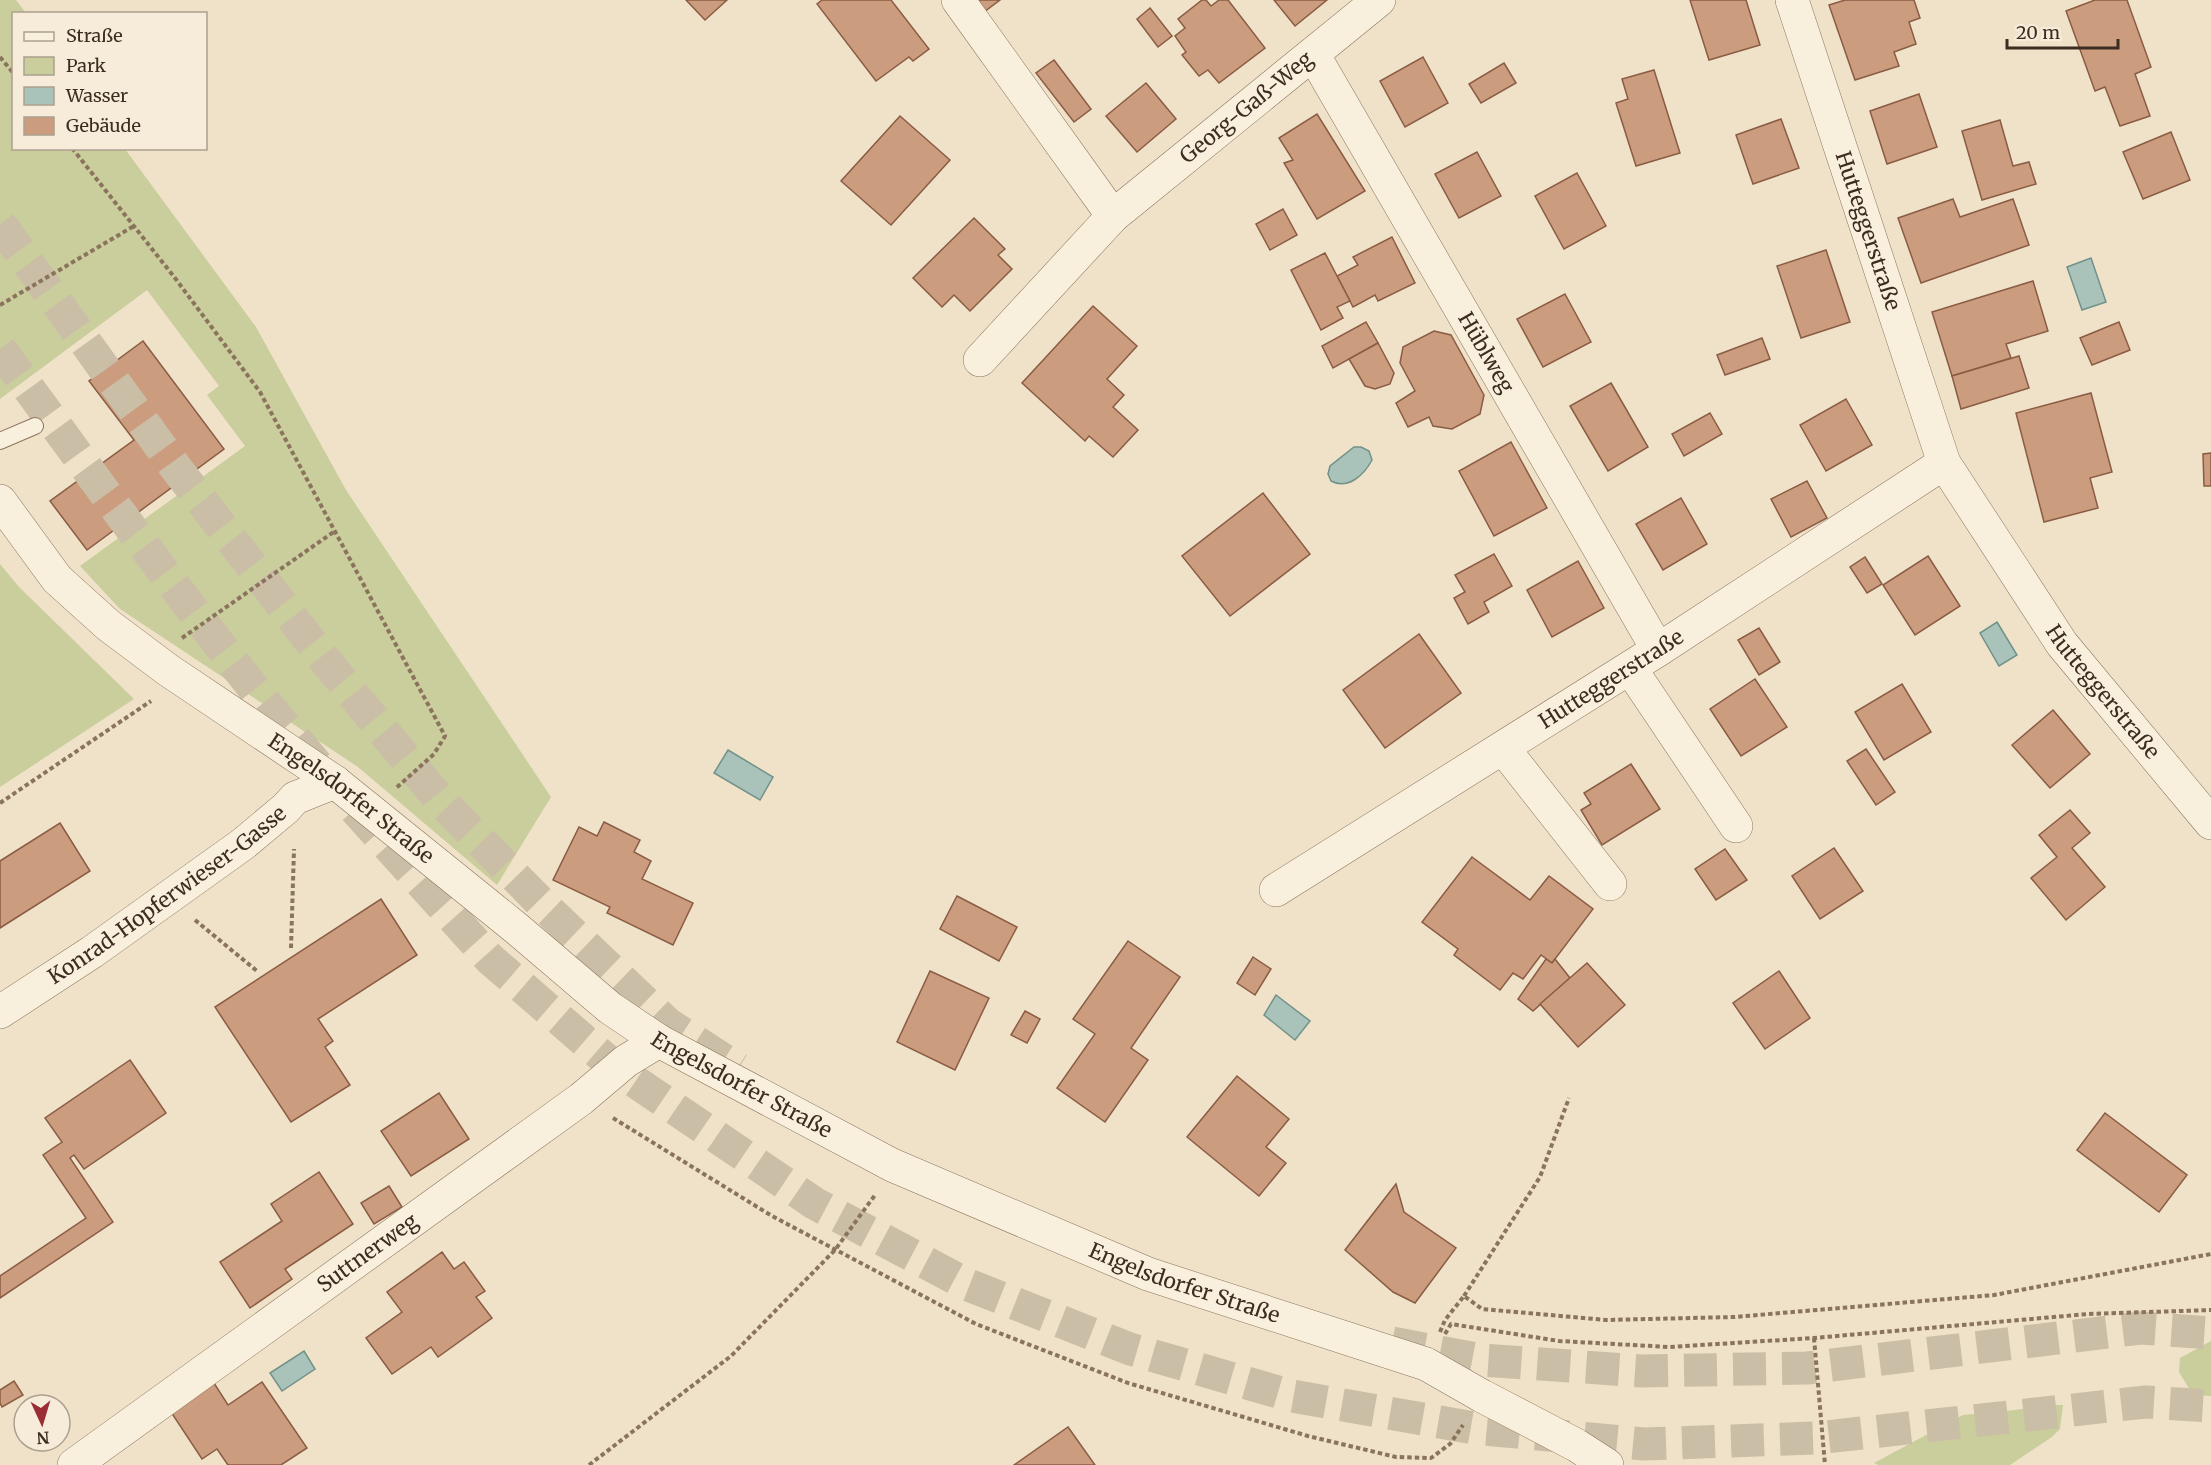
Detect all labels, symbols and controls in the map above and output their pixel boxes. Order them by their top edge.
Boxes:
legend [12,12,207,150]
scale bar [2007,12,2118,50]
text: 20 m [2016,21,2060,44]
text: Straße [66,24,123,47]
street label: Georg-Gaß-Weg [1174,45,1318,169]
text: Park [66,54,107,77]
text: Wasser [65,84,128,107]
text: Gebäude [66,114,141,137]
street label: Hutteggerstraße [1830,148,1907,314]
street label: Hüblweg [1452,307,1520,398]
street label: Hutteggerstraße [2040,619,2166,764]
street label: Hutteggerstraße [1534,623,1688,735]
street label: Engelsdorfer Straße [263,727,440,869]
street label: Konrad-Hopferwieser-Gasse [43,800,292,990]
street label: Engelsdorfer Straße [646,1026,837,1144]
street label: Suttnerweg [311,1207,423,1298]
street label: Engelsdorfer Straße [1085,1236,1284,1329]
north arrow [12,1393,72,1453]
text: N [36,1428,50,1448]

